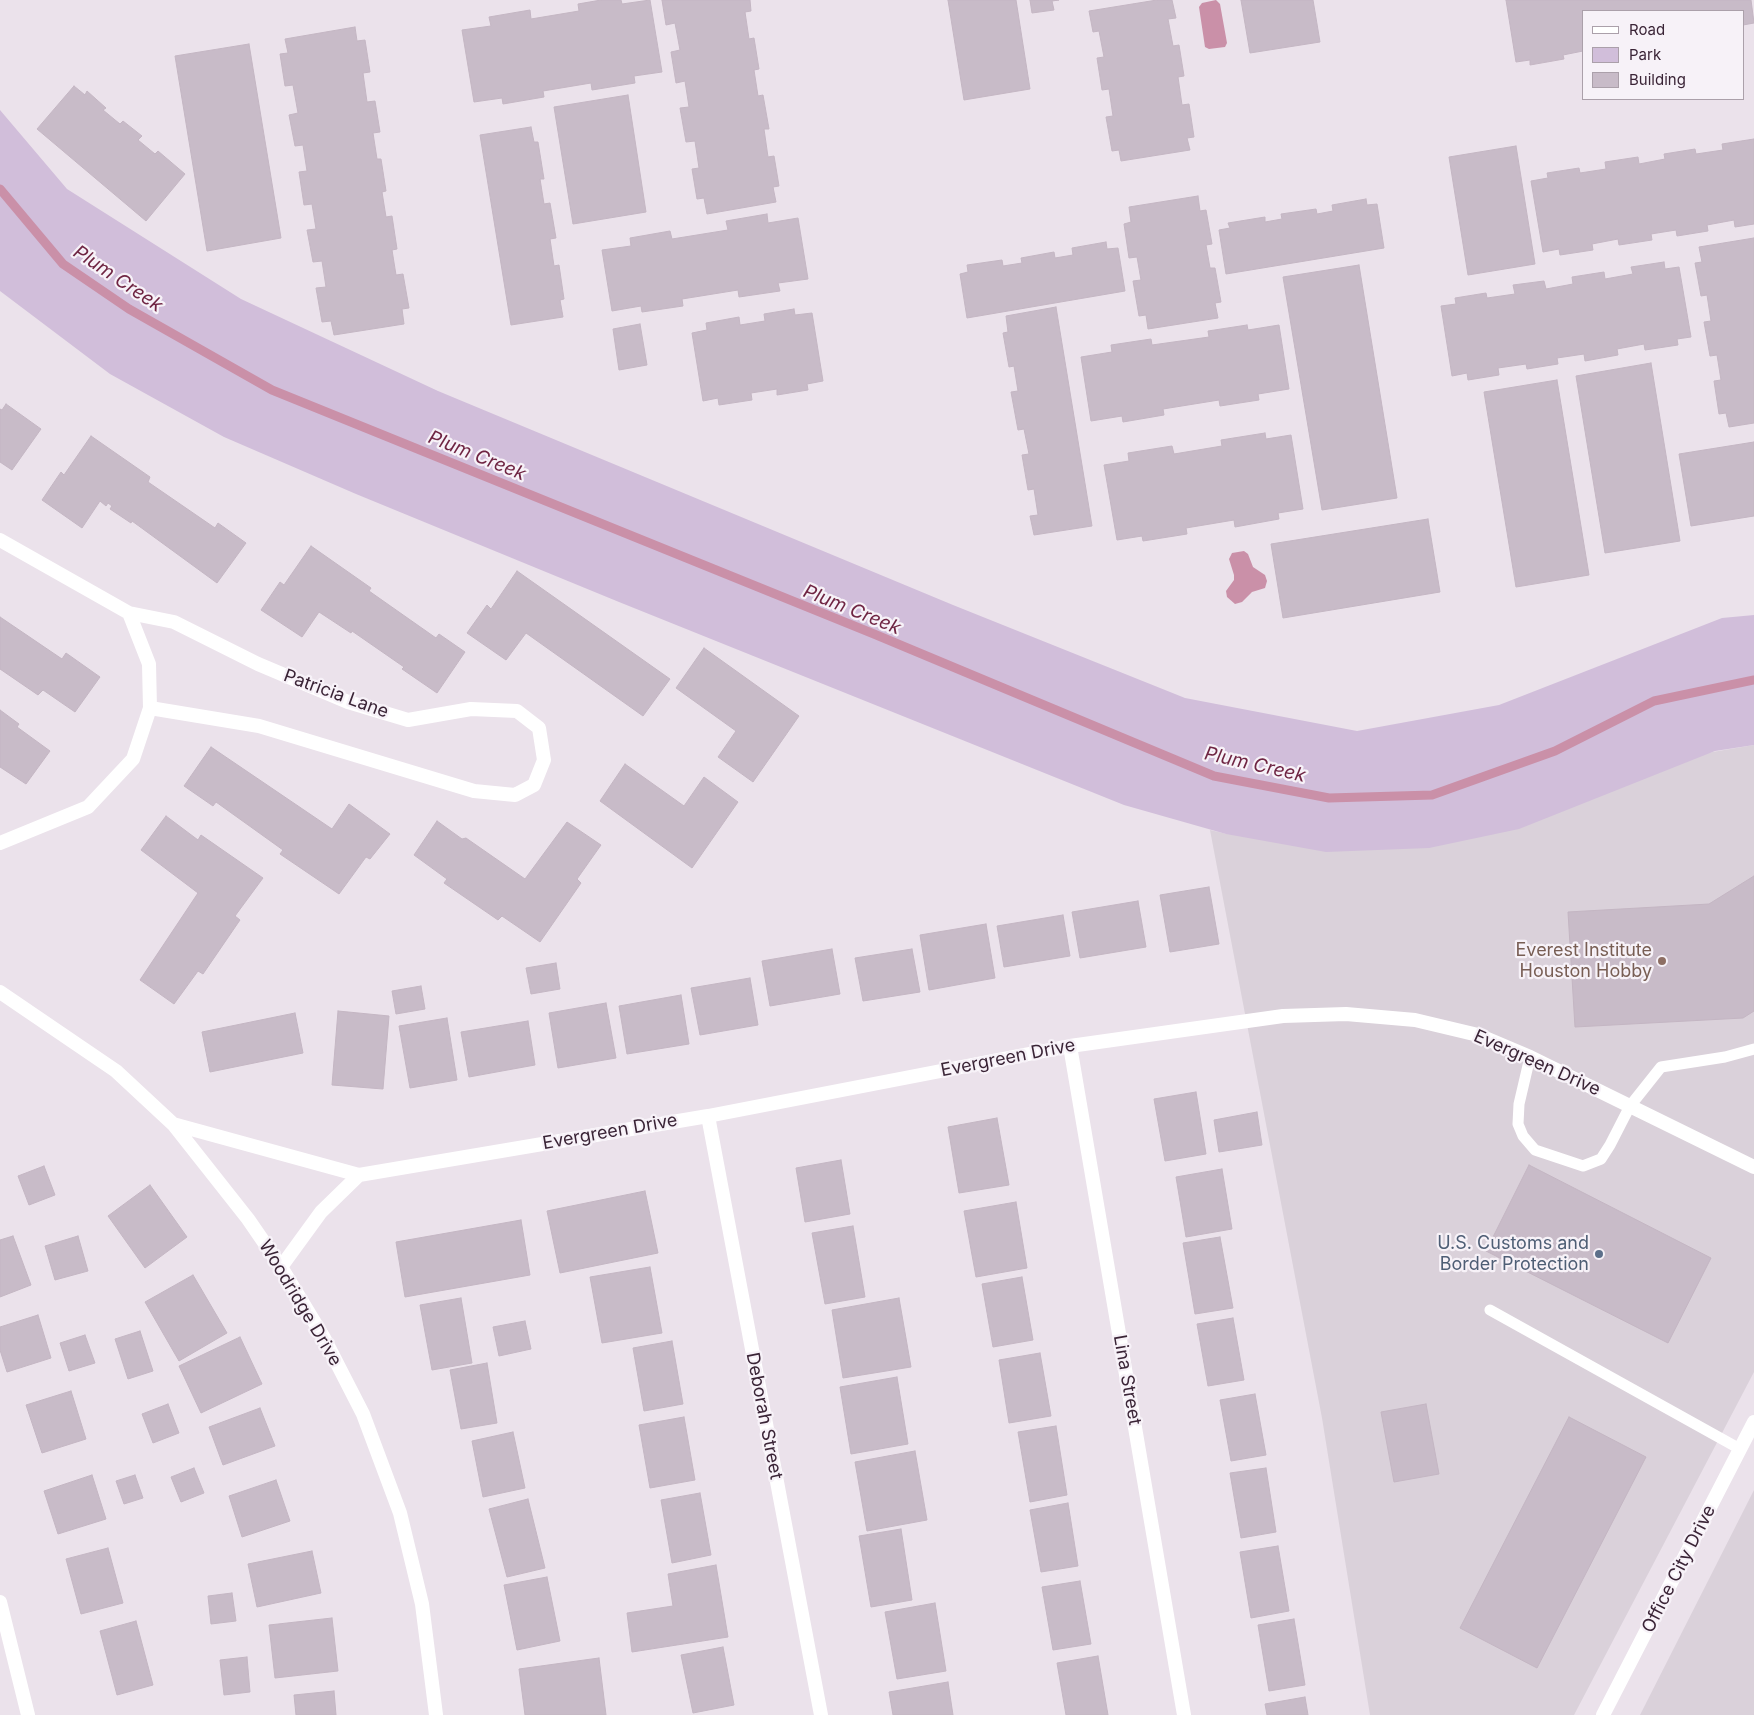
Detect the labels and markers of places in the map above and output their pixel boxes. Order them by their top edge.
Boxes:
place label: Everest Institute Houston Hobby [1516,940,1652,982]
marker: Everest Institute Houston Hobby [1656,955,1668,967]
place label: U.S. Customs and Border Protection [1437,1233,1589,1276]
marker: U.S. Customs and Border Protection [1593,1248,1605,1260]

